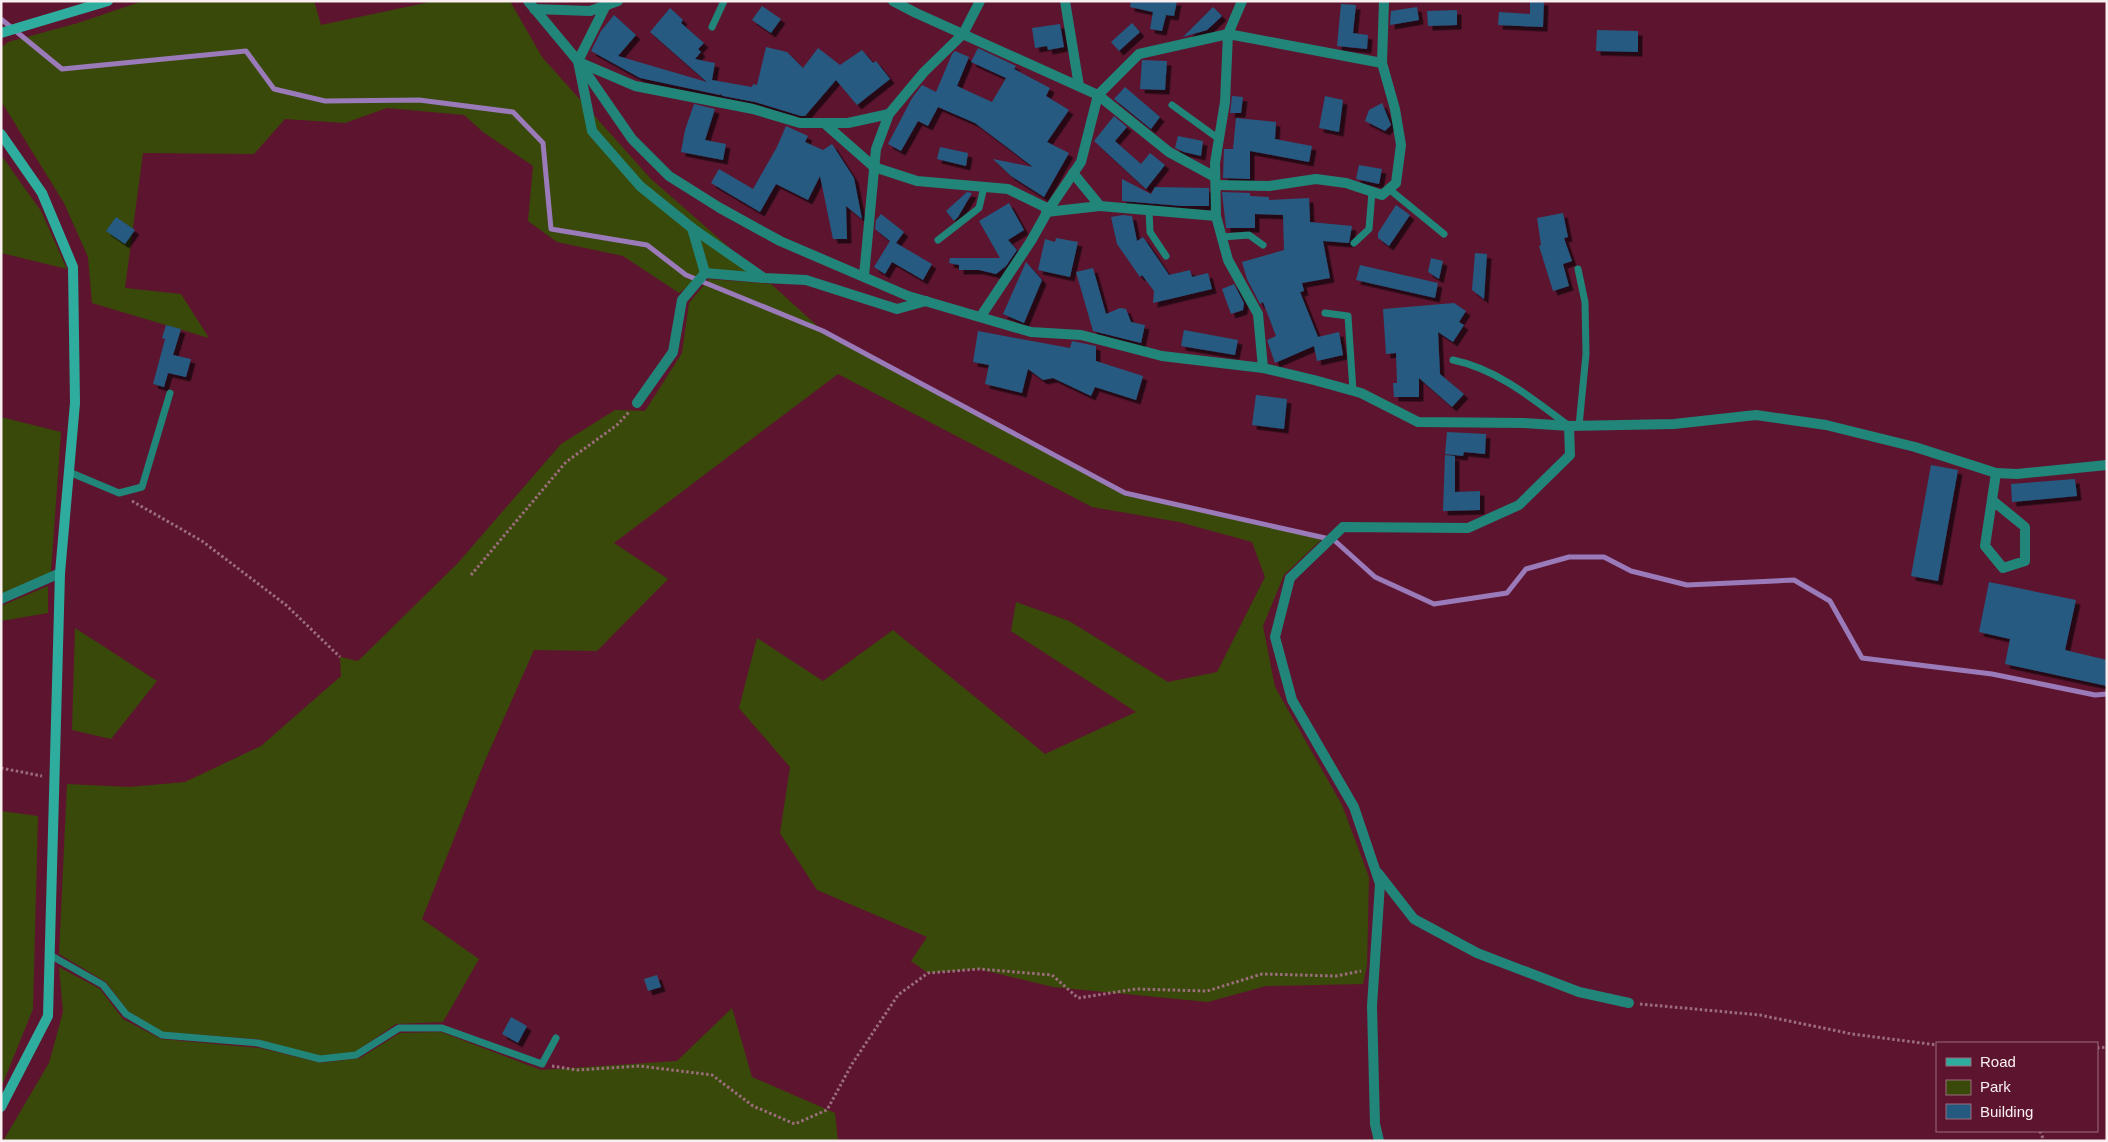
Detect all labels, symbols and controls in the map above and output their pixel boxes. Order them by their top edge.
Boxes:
legend [1936,1042,2098,1132]
text: Road [1980,1053,2016,1070]
text: Park [1980,1078,2011,1095]
text: Building [1980,1103,2033,1120]

